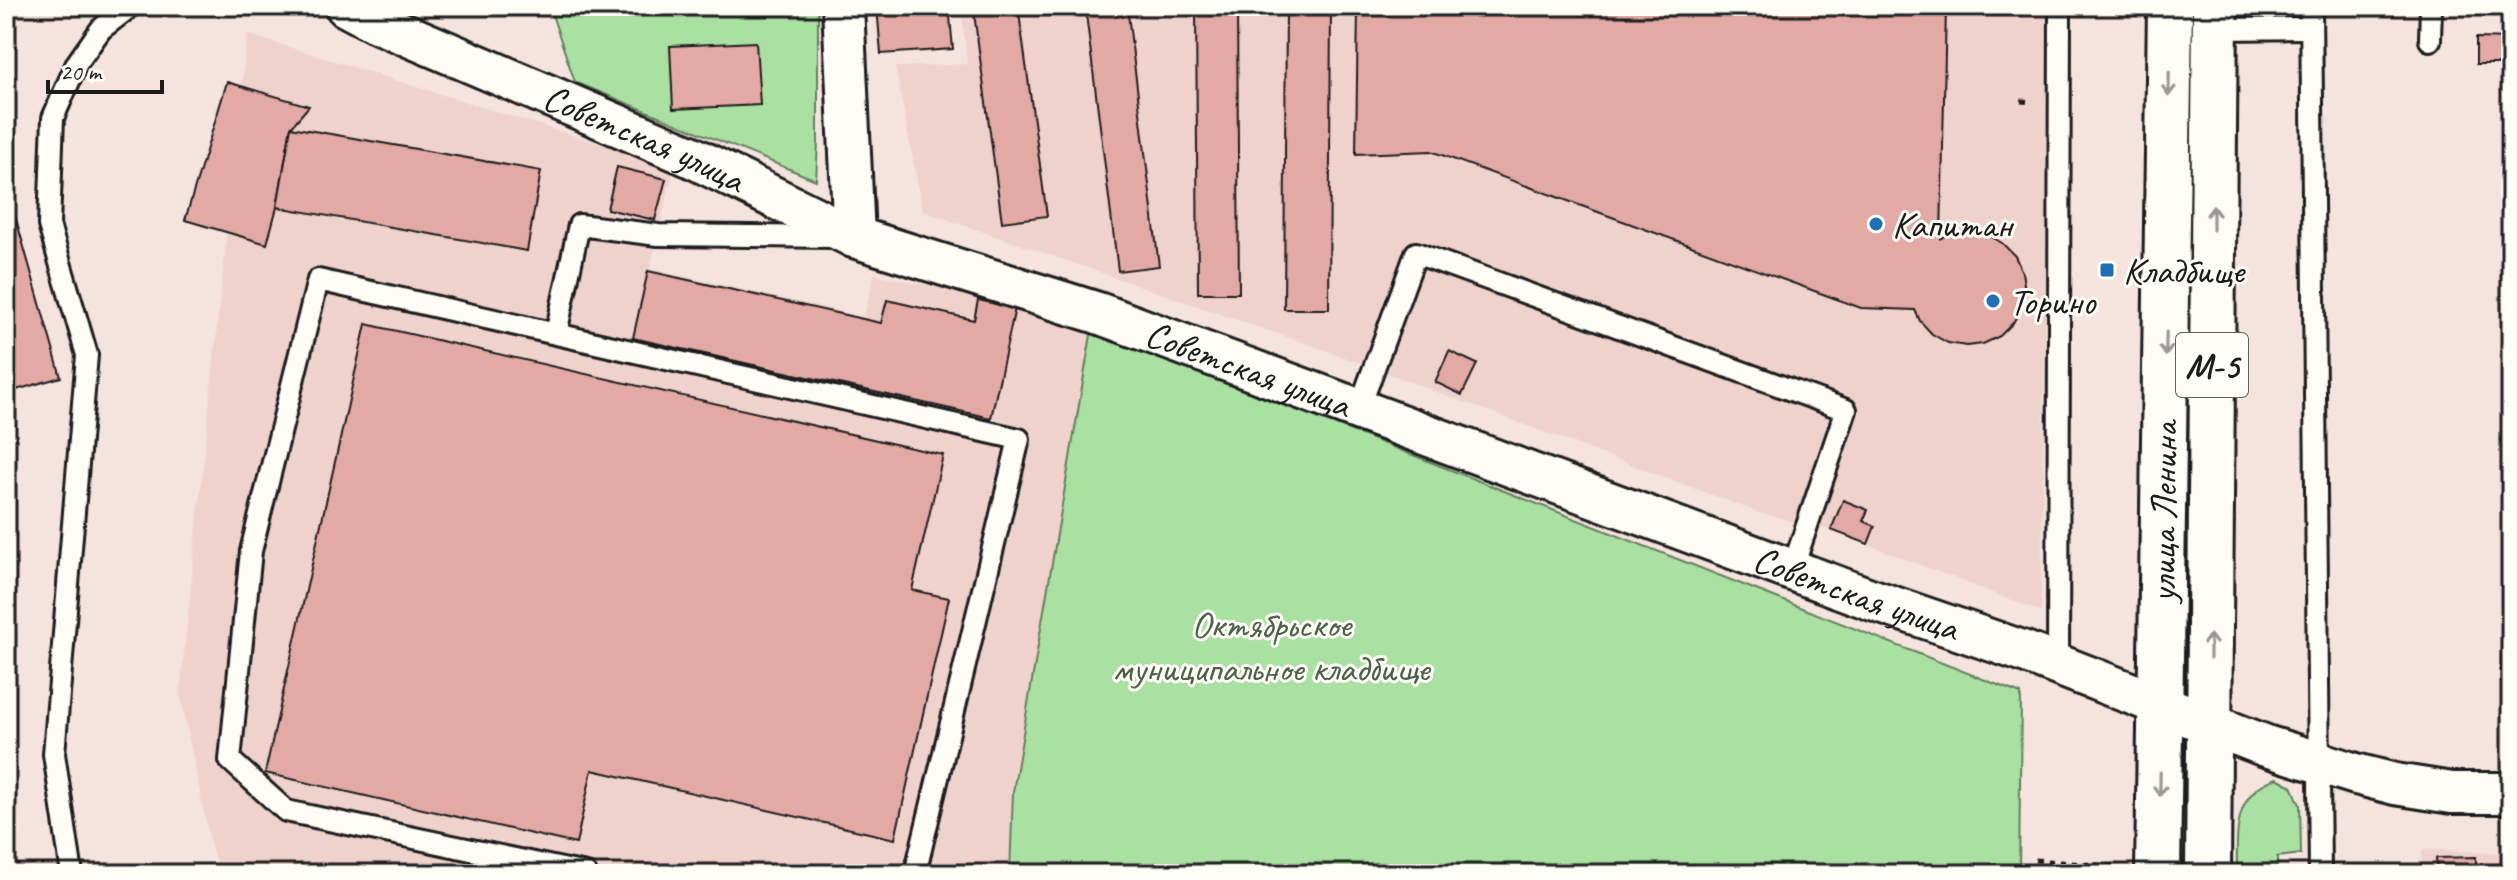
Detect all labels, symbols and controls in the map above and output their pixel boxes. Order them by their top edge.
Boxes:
scale bar [48,44,162,94]
text: 20 m [60,57,103,87]
one-way arrow [2161,70,2177,97]
street label: Советская улица [537,73,754,204]
place label: Капитан [1892,201,2014,248]
one-way arrow [2205,205,2221,232]
marker: Капитан [1867,215,1885,233]
place label: Кладбище [2123,247,2246,294]
marker: Кладбище [2098,261,2116,279]
place label: Торино [2009,278,2097,325]
marker: Торино [1984,292,2002,310]
street label: Советская улица [1139,310,1359,429]
one-way arrow [2158,330,2174,357]
road number: М-5 [2176,333,2248,397]
street label: улица Ленина [2139,418,2188,605]
street label: Советская улица [1747,535,1967,652]
park label: Октябрьское муниципальное кладбище [1113,601,1432,692]
one-way arrow [2202,633,2218,660]
one-way arrow [2153,770,2168,797]

